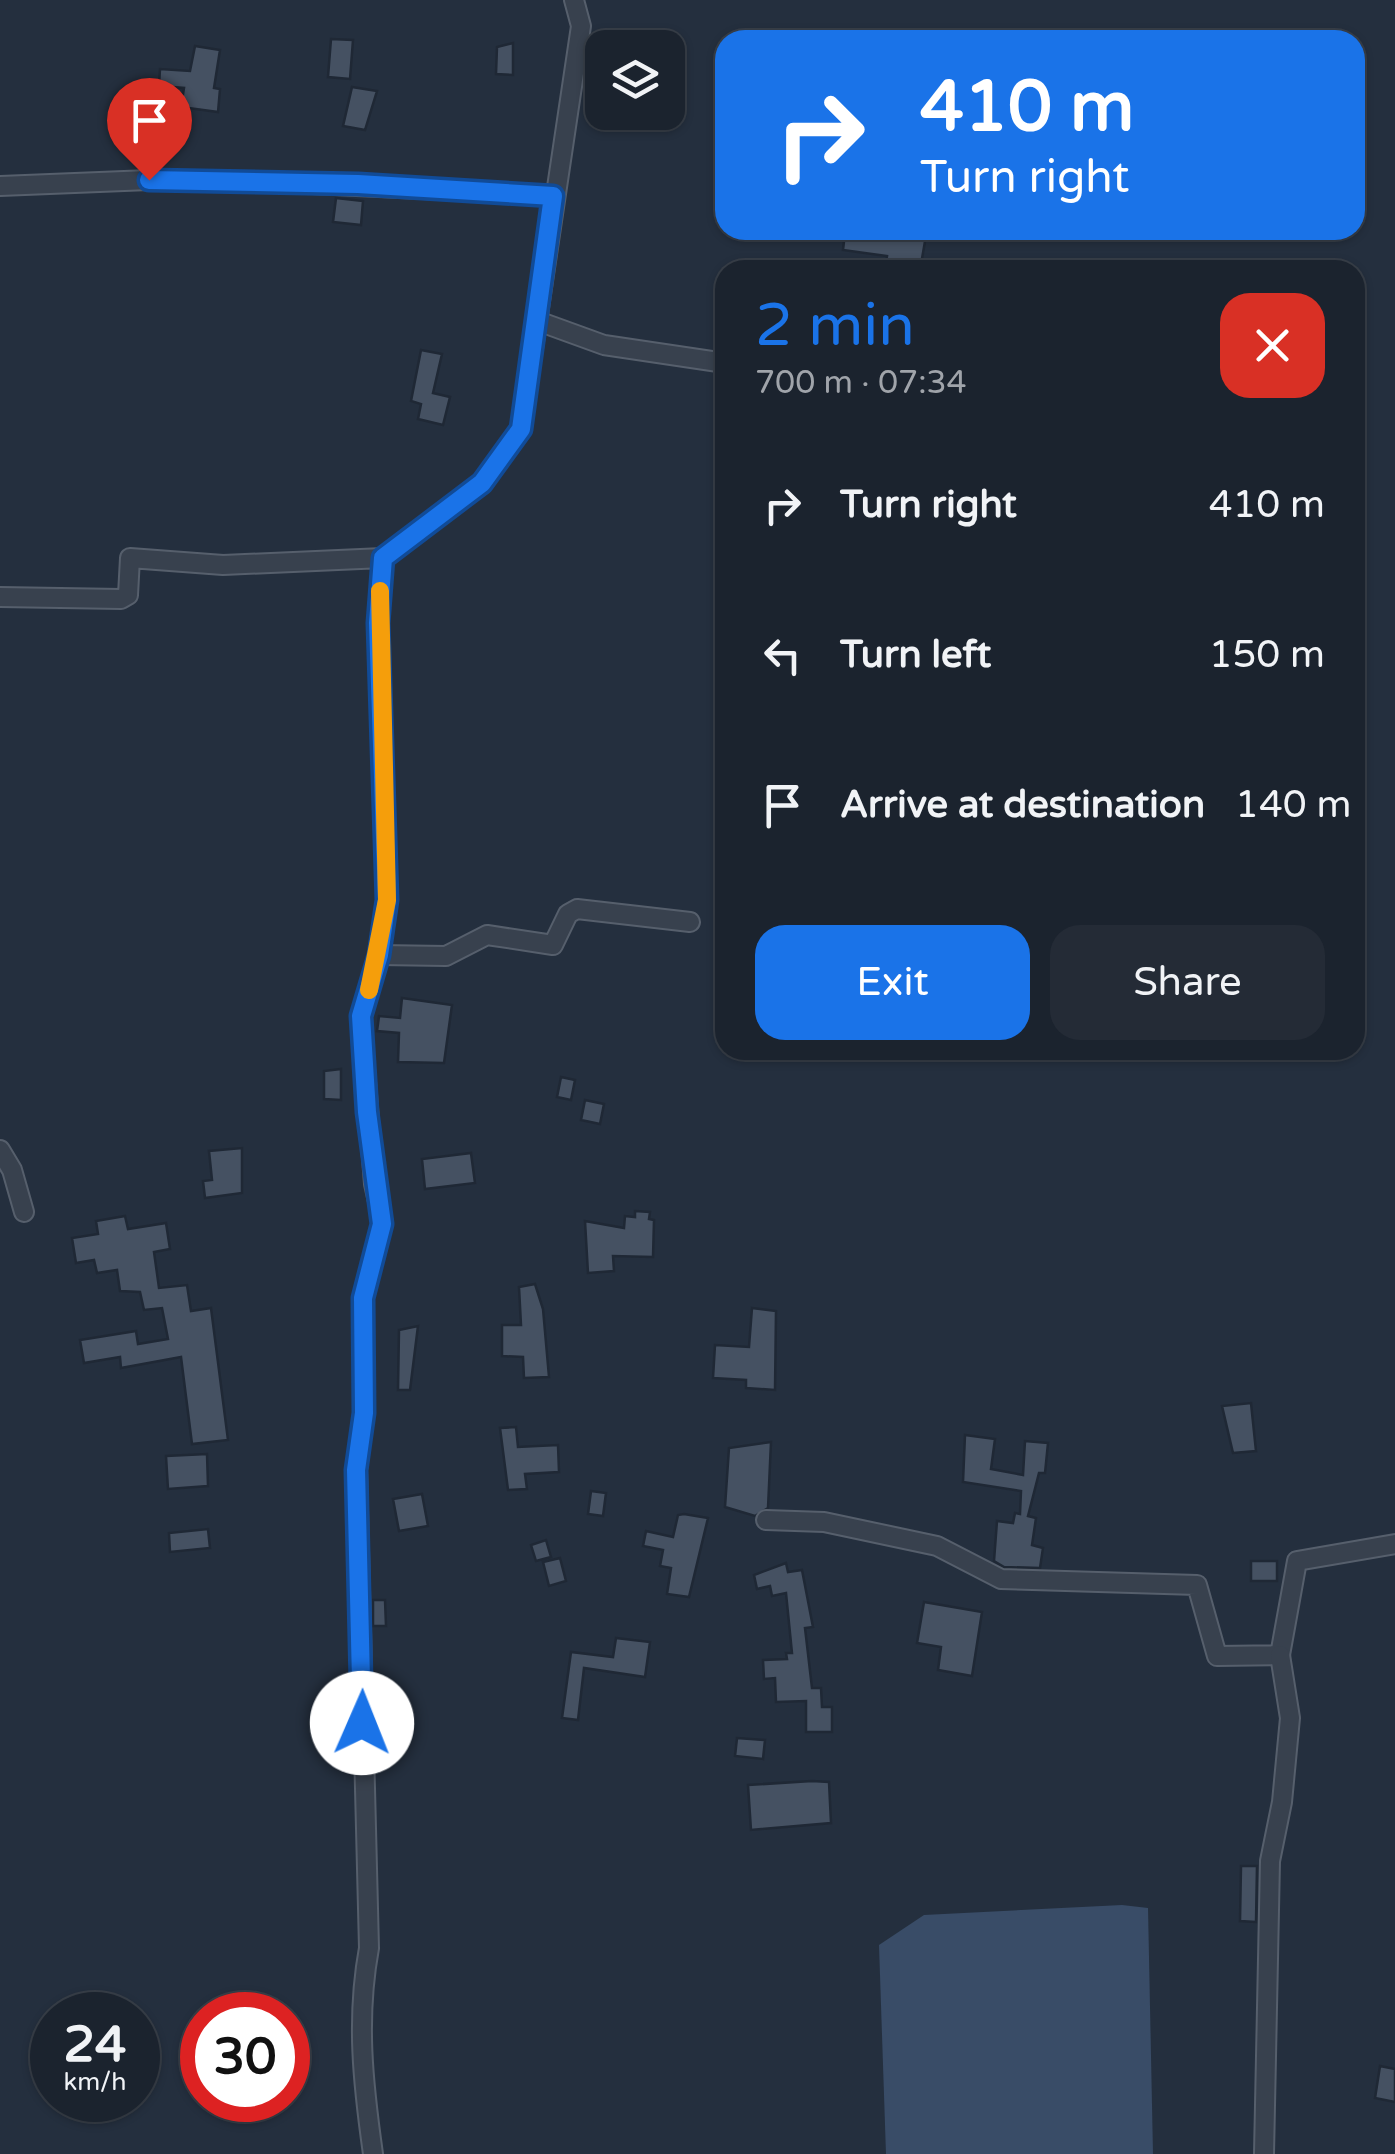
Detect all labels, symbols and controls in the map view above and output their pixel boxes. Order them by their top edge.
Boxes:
map controls [585,30,685,130]
button: layers [585,30,685,130]
text: 410 m [920,66,1134,150]
icon: right [755,70,885,200]
pin [107,78,192,181]
icon: arrive [122,93,177,148]
text: Turn right [920,151,1129,205]
text: 2 min [755,290,915,362]
button: close [1220,293,1325,398]
text: 700 m · 07:34 [755,364,967,402]
icon: right [755,478,810,533]
text: Turn right [840,482,1017,528]
text: 410 m [1209,482,1325,528]
icon: left [755,628,810,683]
text: Turn left [840,632,991,678]
text: 150 m [1209,632,1325,678]
icon: arrive [755,778,810,833]
text: Arrive at destination [840,782,1205,828]
text: 140 m [1235,782,1351,828]
button: Exit [755,925,1030,1040]
button: Share [1050,925,1325,1040]
position arrow [310,1671,414,1775]
speed limit sign: 30 [180,1992,310,2122]
text: 24 [64,2015,126,2075]
text: km/h [64,2067,126,2097]

